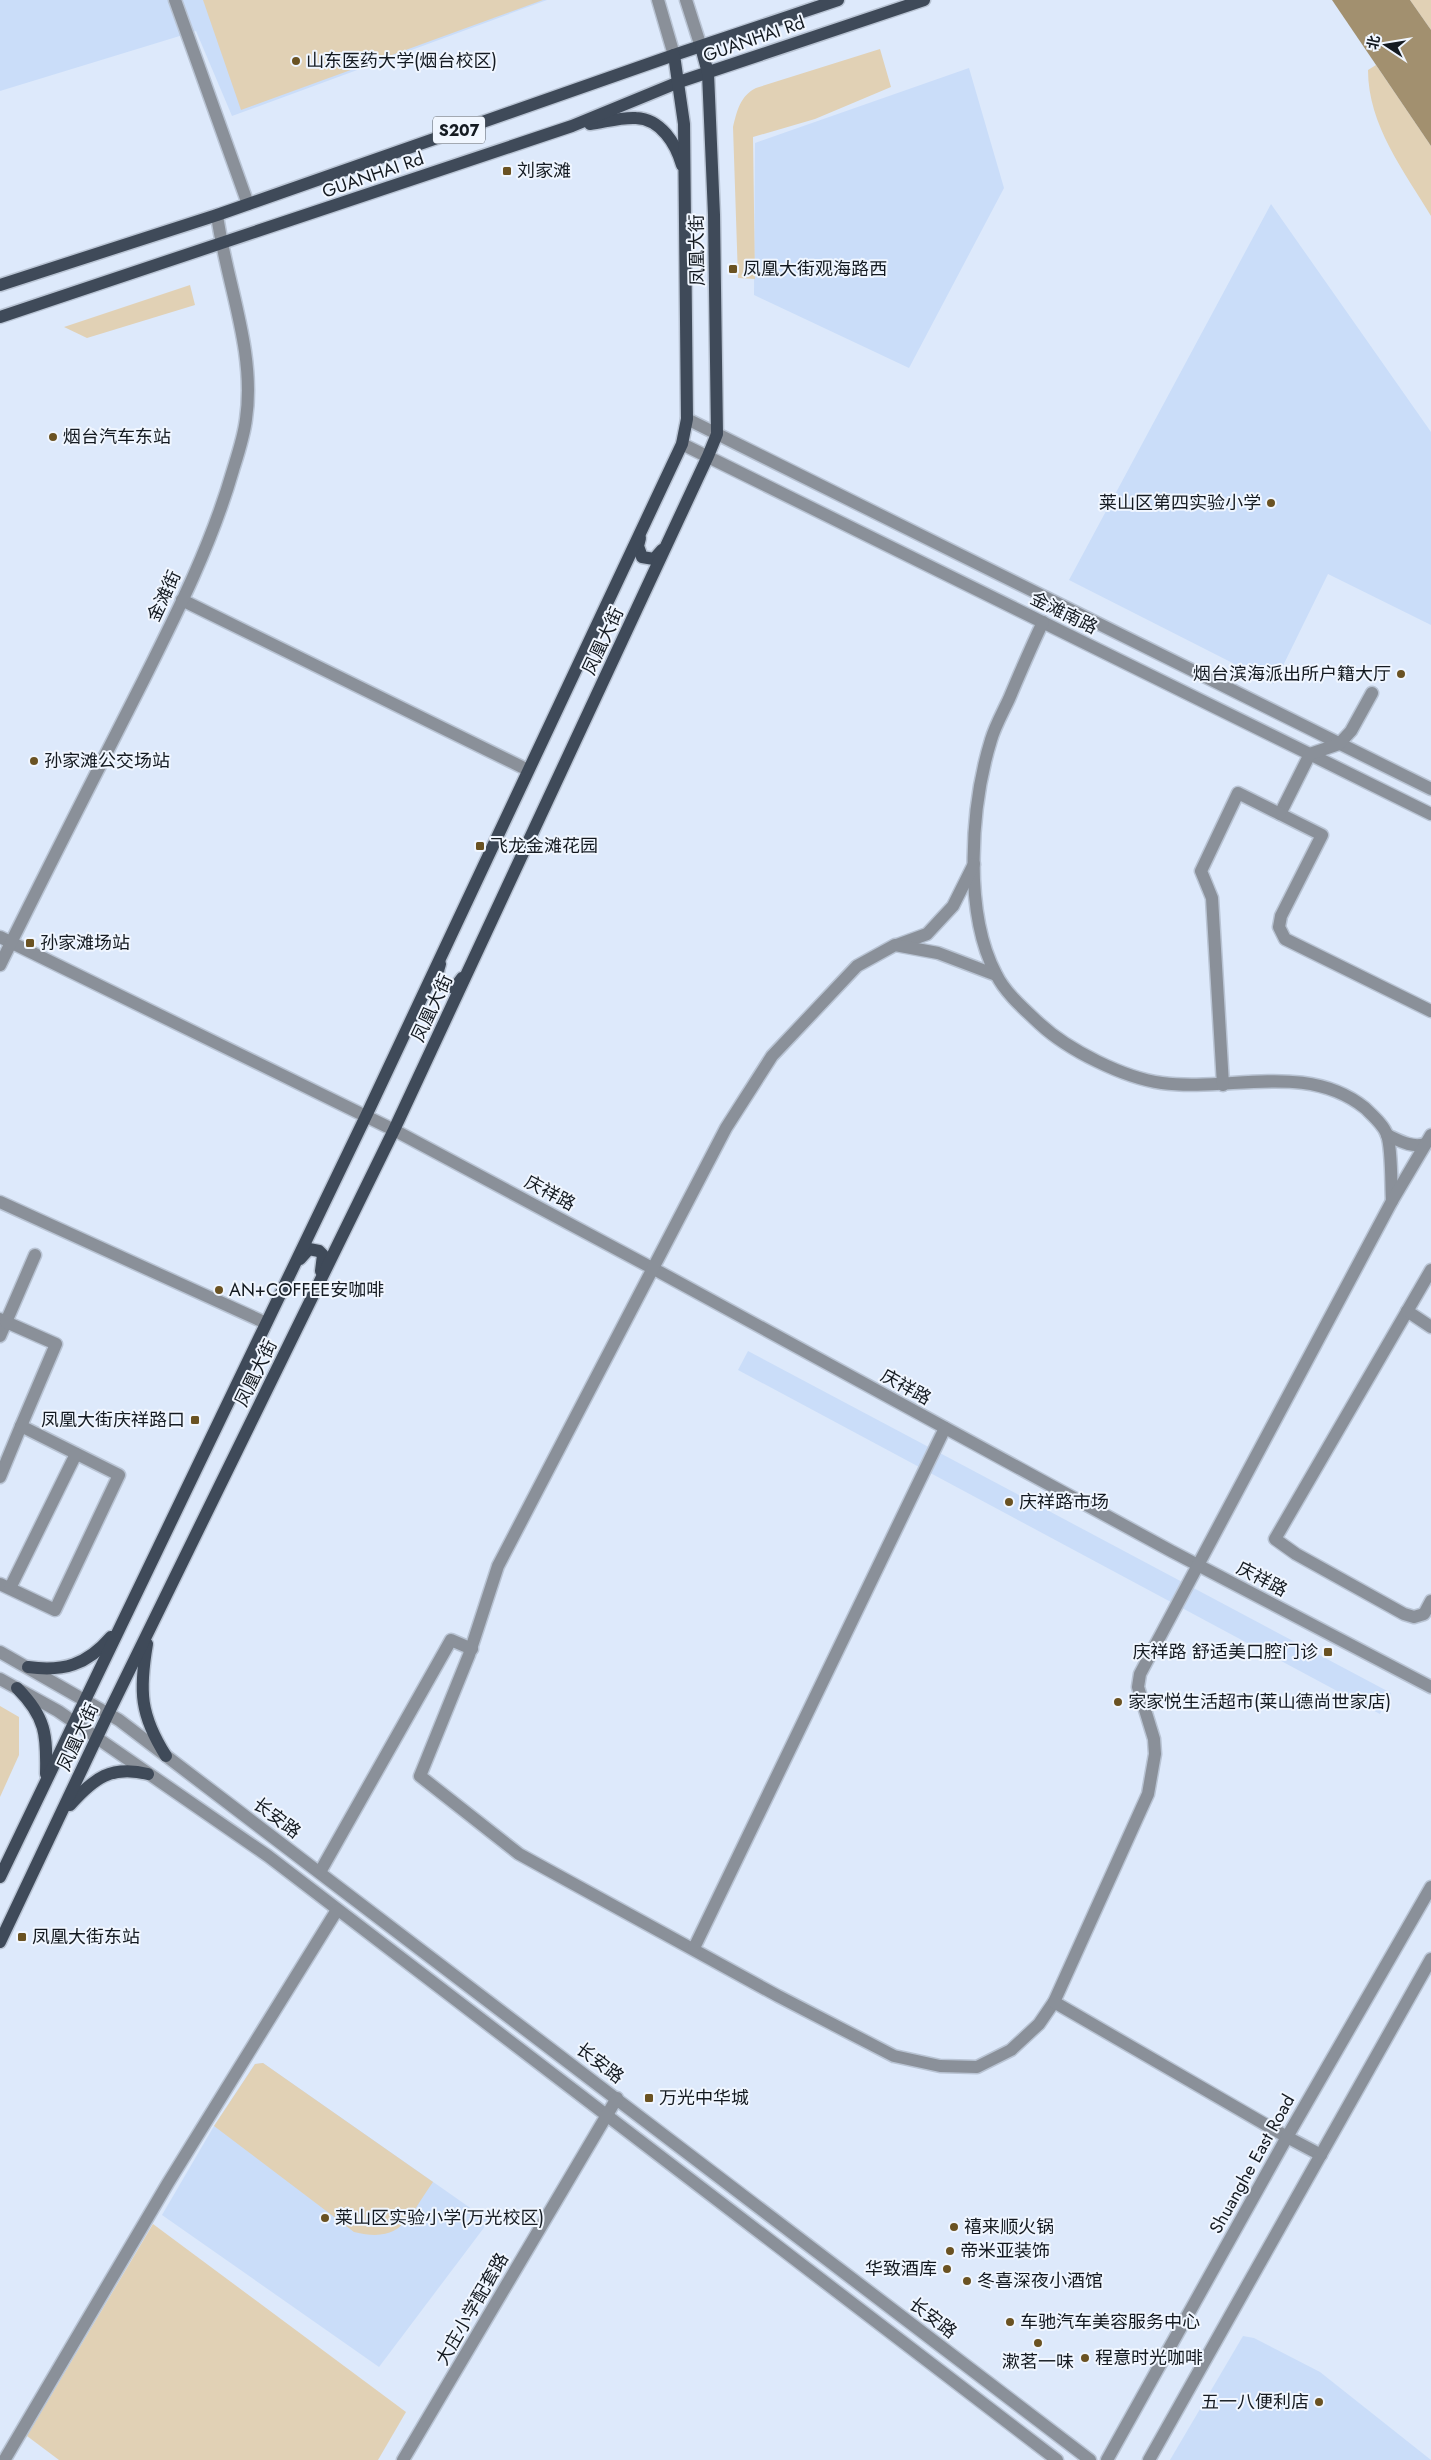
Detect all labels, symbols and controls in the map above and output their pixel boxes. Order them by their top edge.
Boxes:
street label: GUANHAI Rd [700,9,808,69]
north arrow [1361,20,1411,70]
text: 北 [1362,33,1385,51]
place label: 山东医药大学(烟台校区) [306,48,497,74]
marker: 山东医药大学(烟台校区) [290,55,302,67]
road number: S207 [433,116,485,144]
street label: GUANHAI Rd [319,145,427,205]
place label: 刘家滩 [517,158,571,184]
marker: 刘家滩 [501,165,513,177]
street label: 凤凰大街 [683,214,711,286]
place label: 凤凰大街观海路西 [743,256,887,282]
marker: 凤凰大街观海路西 [727,263,739,275]
place label: 烟台汽车东站 [63,424,171,450]
marker: 烟台汽车东站 [47,431,59,443]
place label: 莱山区第四实验小学 [1099,490,1261,516]
marker: 莱山区第四实验小学 [1265,497,1277,509]
street label: 金滩街 [141,566,187,626]
street label: 金滩南路 [1026,586,1102,640]
street label: 凤凰大街 [576,603,630,679]
place label: 烟台滨海派出所户籍大厅 [1193,661,1391,687]
marker: 烟台滨海派出所户籍大厅 [1395,668,1407,680]
place label: 孙家滩公交场站 [44,748,170,774]
marker: 孙家滩公交场站 [28,755,40,767]
place label: 飞龙金滩花园 [490,833,598,859]
marker: 飞龙金滩花园 [474,840,486,852]
place label: 孙家滩场站 [40,930,130,956]
marker: 孙家滩场站 [24,937,36,949]
street label: 凤凰大街 [405,970,459,1046]
street label: 庆祥路 [520,1169,580,1217]
place label: AN+COFFEE安咖啡 [229,1277,384,1303]
marker: AN+COFFEE安咖啡 [213,1284,225,1296]
street label: 凤凰大街 [229,1335,283,1411]
street label: 庆祥路 [876,1363,936,1411]
place label: 凤凰大街庆祥路口 [41,1407,185,1433]
marker: 凤凰大街庆祥路口 [189,1414,201,1426]
place label: 庆祥路市场 [1019,1489,1109,1515]
marker: 庆祥路市场 [1003,1496,1015,1508]
street label: 庆祥路 [1232,1555,1292,1603]
place label: 庆祥路 舒适美口腔门诊 [1133,1639,1318,1665]
marker: 庆祥路 舒适美口腔门诊 [1322,1646,1334,1658]
place label: 家家悦生活超市(莱山德尚世家店) [1128,1689,1391,1715]
marker: 家家悦生活超市(莱山德尚世家店) [1112,1696,1124,1708]
street label: 凤凰大街 [51,1699,105,1775]
street label: 长安路 [248,1791,306,1845]
place label: 凤凰大街东站 [32,1924,140,1950]
marker: 凤凰大街东站 [16,1931,28,1943]
street label: 长安路 [571,2036,629,2090]
place label: 万光中华城 [659,2085,749,2111]
street label: Shuanghe East Road [1203,2090,1301,2238]
marker: 万光中华城 [643,2092,655,2104]
place label: 莱山区实验小学(万光校区) [335,2205,544,2231]
marker: 莱山区实验小学(万光校区) [319,2212,331,2224]
place label: 禧来顺火锅 [964,2214,1054,2240]
marker: 禧来顺火锅 [948,2221,960,2233]
place label: 帝米亚装饰 [960,2238,1050,2264]
marker: 帝米亚装饰 [944,2245,956,2257]
street label: 大庄小学配套路 [429,2248,515,2370]
place label: 华致酒库 [865,2256,937,2282]
marker: 华致酒库 [941,2263,953,2275]
place label: 冬喜深夜小酒馆 [977,2268,1103,2294]
marker: 冬喜深夜小酒馆 [961,2275,973,2287]
street label: 长安路 [904,2291,962,2345]
place label: 车驰汽车美容服务中心 [1020,2309,1200,2335]
marker: 车驰汽车美容服务中心 [1004,2316,1016,2328]
marker: 漱茗一味 [1032,2337,1044,2349]
place label: 程意时光咖啡 [1095,2345,1203,2371]
place label: 漱茗一味 [1002,2349,1074,2375]
marker: 程意时光咖啡 [1079,2352,1091,2364]
place label: 五一八便利店 [1201,2389,1309,2415]
marker: 五一八便利店 [1313,2396,1325,2408]

